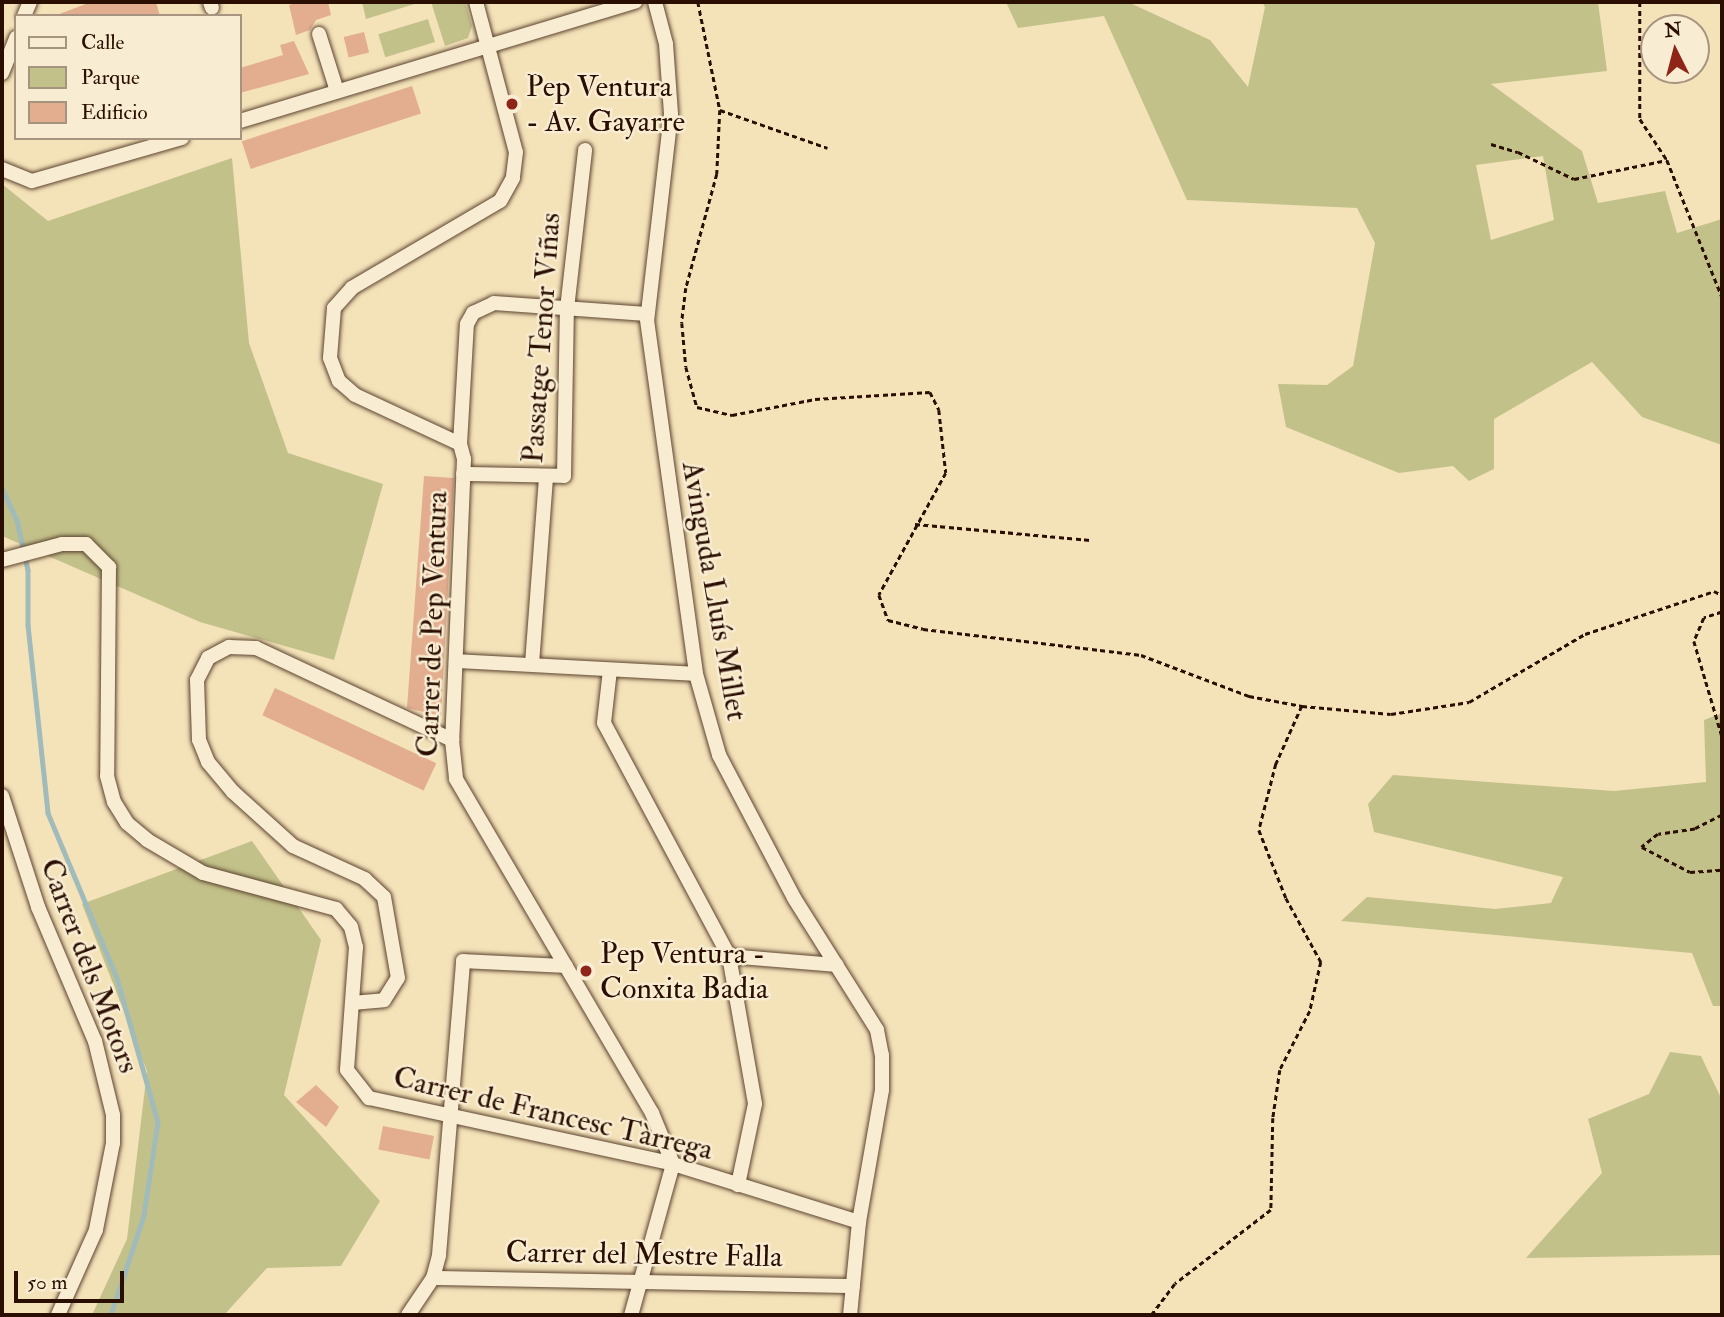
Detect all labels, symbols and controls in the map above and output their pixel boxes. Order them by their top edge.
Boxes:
legend [14,14,242,140]
north arrow [1640,14,1710,84]
text: N [1663,17,1683,43]
text: Calle [81,29,124,56]
text: Parque [81,64,140,91]
place label: Pep Ventura - Av. Gayarre [526,69,685,140]
marker: Pep Ventura - Av. Gayarre [504,96,520,112]
text: Edificio [81,99,148,126]
street label: Passatge Tenor Viñas [515,212,569,464]
street label: Avinguda Lluís Millet [673,459,755,723]
street label: Carrer de Pep Ventura [410,490,456,758]
street label: Carrer dels Motors [32,854,146,1078]
place label: Pep Ventura - Conxita Badia [600,936,768,1006]
marker: Pep Ventura - Conxita Badia [578,963,594,979]
street label: Carrer de Francesc Tàrrega [390,1060,716,1168]
street label: Carrer del Mestre Falla [505,1235,783,1275]
scale bar [18,1258,128,1302]
text: 50 m [27,1269,68,1296]

